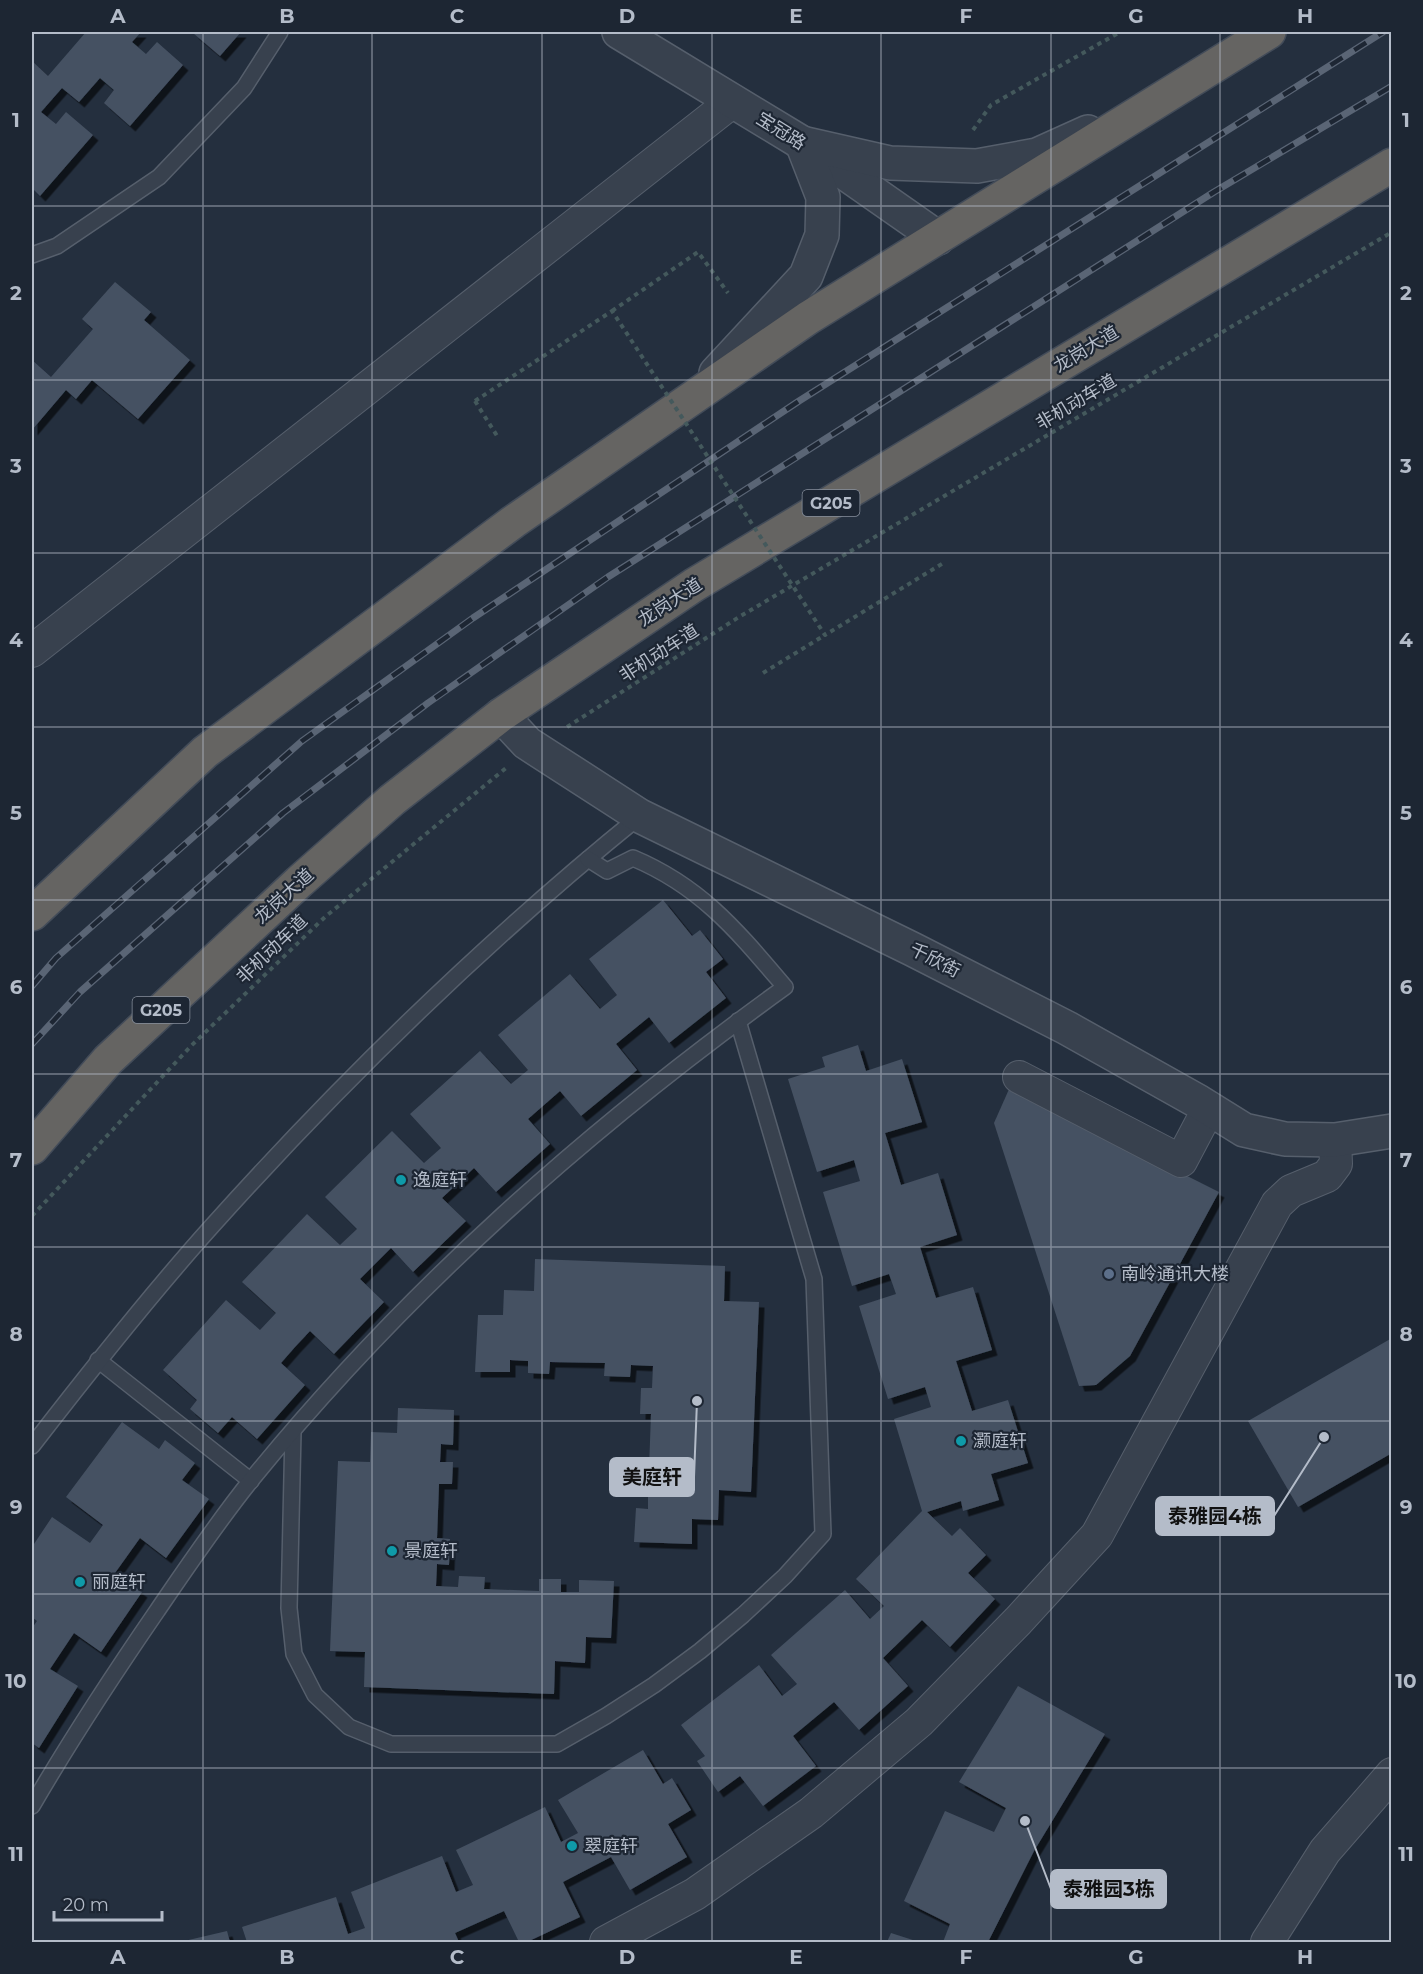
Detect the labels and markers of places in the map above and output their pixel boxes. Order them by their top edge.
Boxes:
place label: 逸庭轩 [413,1169,467,1191]
marker: 逸庭轩 [394,1173,408,1187]
place label: 南岭通讯大楼 [1121,1263,1229,1285]
marker: 南岭通讯大楼 [1102,1267,1116,1281]
place label: 灏庭轩 [973,1430,1027,1452]
marker: 灏庭轩 [954,1434,968,1448]
callout: 美庭轩 [610,1458,694,1496]
callout: 泰雅园4栋 [1156,1497,1274,1535]
place label: 景庭轩 [404,1540,458,1562]
marker: 景庭轩 [385,1544,399,1558]
place label: 丽庭轩 [92,1571,146,1593]
marker: 丽庭轩 [73,1575,87,1589]
place label: 翠庭轩 [584,1835,638,1857]
marker: 翠庭轩 [565,1839,579,1853]
callout: 泰雅园3栋 [1051,1870,1166,1908]

